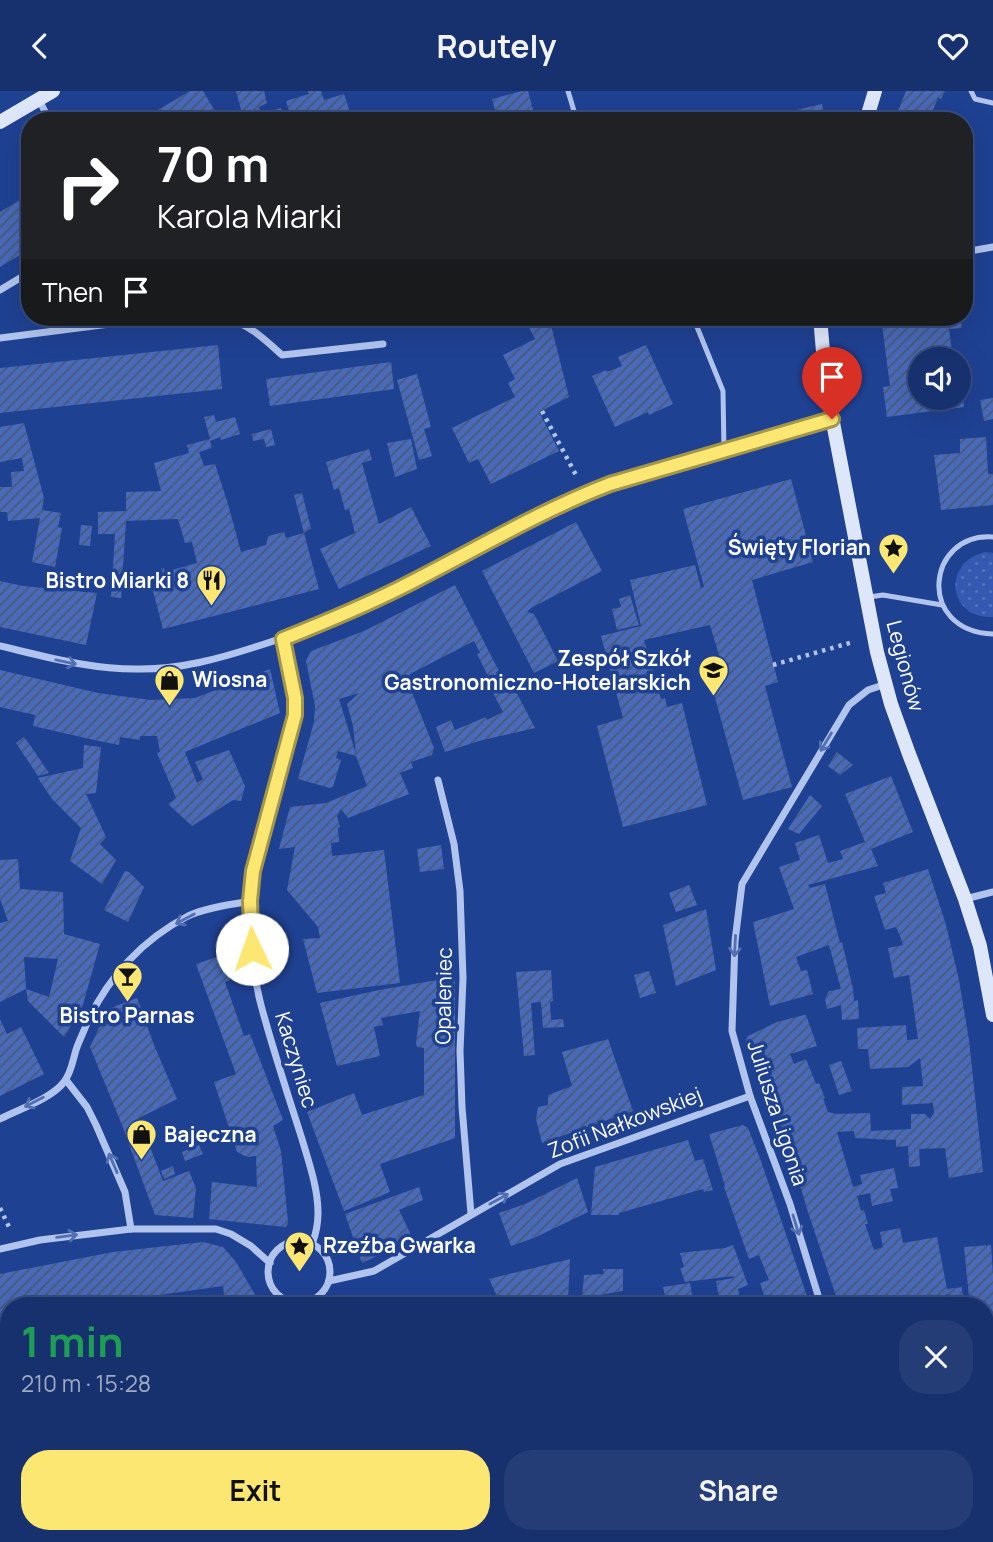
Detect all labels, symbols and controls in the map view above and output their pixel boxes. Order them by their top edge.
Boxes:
text: Routely [436,24,557,68]
icon: back [21,27,59,65]
icon: heart [934,27,972,65]
text: 70 m [157,130,269,197]
icon: right [42,140,133,231]
text: Karola Miarki [157,194,343,238]
icon: arrive [117,273,155,311]
text: Then [42,274,103,310]
pin [802,347,862,419]
map controls [908,347,971,410]
button: sound [908,347,971,410]
icon: arrive [813,358,851,396]
place icon: Święty Florian [877,531,911,575]
place label: Święty Florian [728,533,871,561]
restaurant icon: Bistro Miarki 8 [195,564,229,608]
place label: Bistro Miarki 8 [45,566,189,594]
street label: Legionów [880,617,932,714]
place label: Zespół Szkół Gastronomiczno-Hotelarskich [384,644,691,696]
school or university icon: Zespół Szkół Gastronomiczno-Hotelarskich [697,654,731,698]
one-way arrow [54,655,77,669]
shop icon: Wiosna [152,663,186,707]
place label: Wiosna [192,665,267,693]
one-way arrow [819,731,833,751]
position arrow [215,912,289,986]
one-way arrow [175,913,196,927]
one-way arrow [729,934,742,957]
street label: Opaleniec [428,947,458,1045]
bar icon: Bistro Parnas [110,959,144,1003]
place label: Bistro Parnas [59,1001,195,1029]
street label: Kaczyniec [269,1008,325,1111]
street label: Juliusza Ligonia [741,1036,815,1189]
street label: Zofii Nałkowskiej [544,1080,706,1164]
one-way arrow [25,1095,45,1109]
shop icon: Bajeczna [124,1118,158,1162]
place label: Bajeczna [164,1120,257,1148]
one-way arrow [105,1153,118,1175]
one-way arrow [488,1192,508,1206]
one-way arrow [791,1214,804,1236]
one-way arrow [55,1229,78,1242]
place icon: Rzeźba Gwarka [283,1229,317,1273]
place label: Rzeźba Gwarka [323,1231,476,1259]
text: 1 min [21,1312,124,1370]
button: close [899,1320,973,1394]
text: 210 m · 15:28 [21,1367,151,1399]
button: Exit [21,1450,490,1530]
button: Share [504,1450,973,1530]

